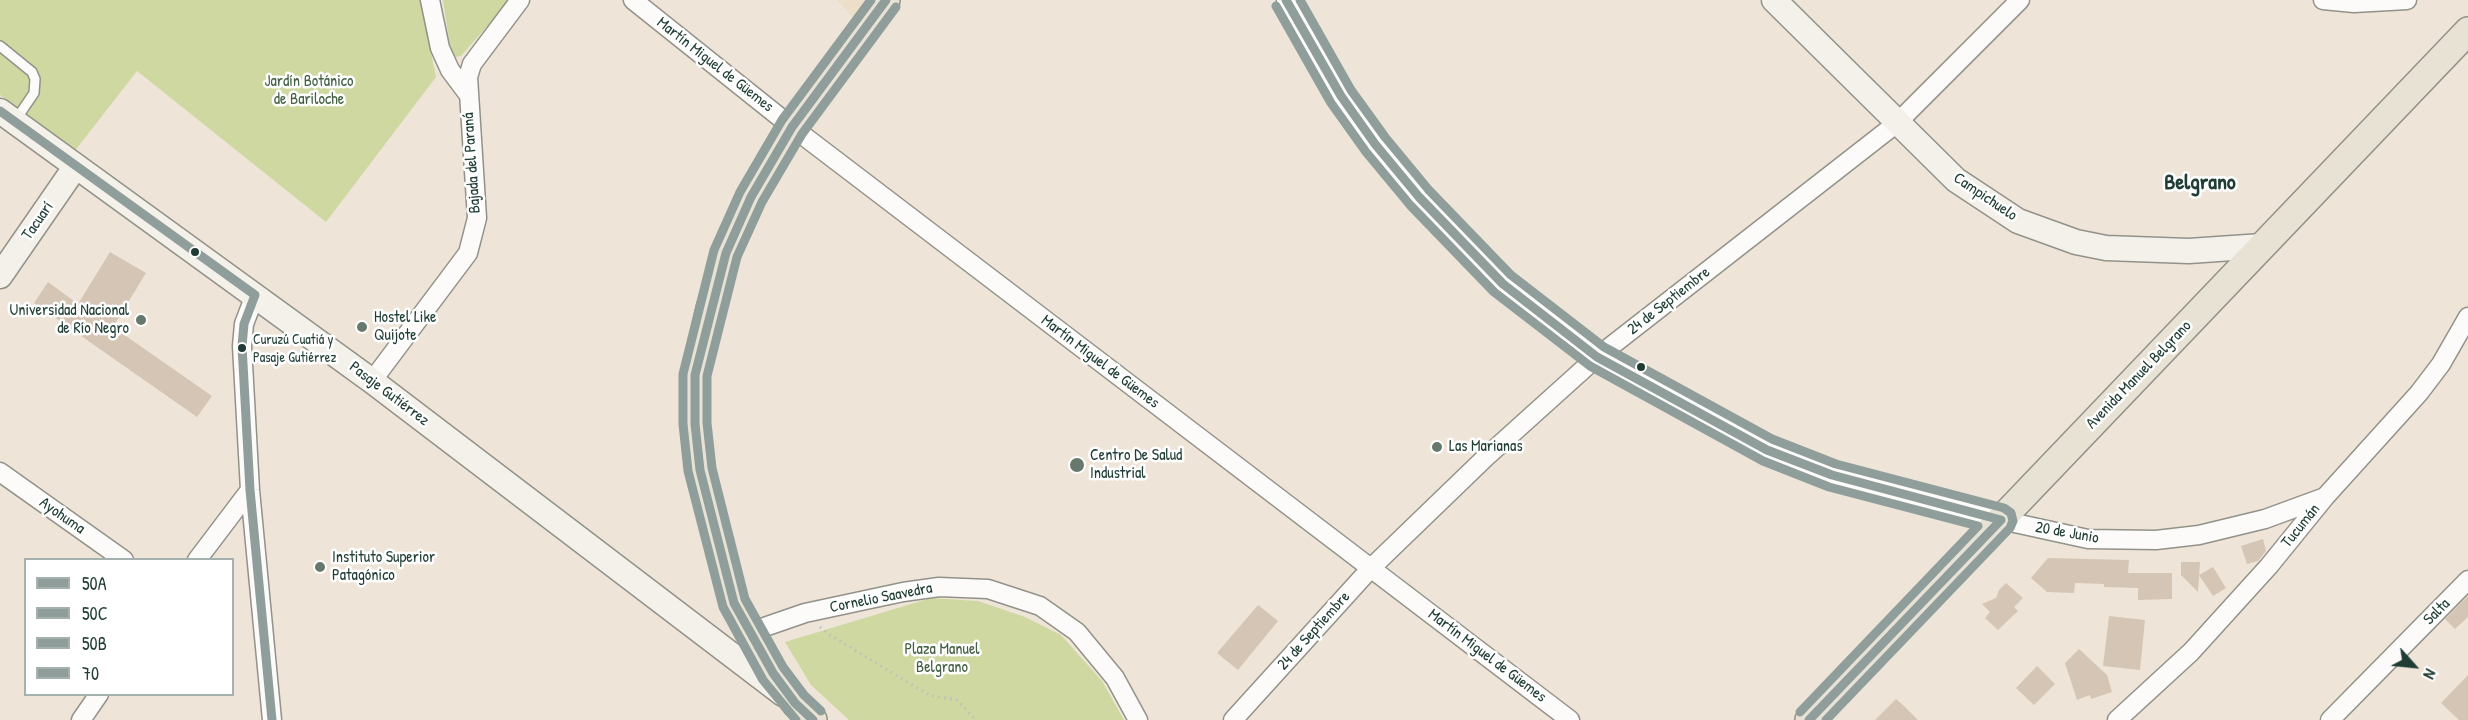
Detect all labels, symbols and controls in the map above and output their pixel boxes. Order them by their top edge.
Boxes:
street label: Martín Miguel de Güemes [653,13,777,117]
park label: Jardín Botánico de Bariloche [265,72,353,110]
street label: Bajada del Paraná [459,112,485,214]
street label: Campichuelo [1949,169,2021,225]
district label: Belgrano [2164,170,2236,196]
street label: Tacuarí [18,198,58,244]
unlabelled marker [189,246,201,258]
street label: 24 de Septiembre [1624,263,1714,339]
place label: Universidad Nacional de Río Negro [9,301,129,339]
place label: Hostel Like Quijote [374,308,436,346]
street label: Martín Miguel de Güemes [1037,311,1163,413]
marker: Universidad Nacional de Río Negro [134,313,148,327]
street label: Avenida Manuel Belgrano [2082,317,2196,433]
marker: Hostel Like Quijote [355,320,369,334]
place label: Curuzú Cuatiá y Pasaje Gutiérrez [253,332,336,364]
marker: Curuzú Cuatiá y Pasaje Gutiérrez [236,342,248,354]
street label: Pasaje Gutiérrez [345,358,433,430]
unlabelled marker [1635,361,1647,373]
place label: Las Marianas [1449,437,1523,457]
marker: Las Marianas [1430,440,1444,454]
place label: Centro De Salud Industrial [1090,446,1182,484]
marker: Centro De Salud Industrial [1068,456,1086,474]
street label: Ayohuma [35,493,89,539]
street label: Tucumán [2278,500,2324,552]
street label: 20 de Junio [2034,518,2100,548]
place label: Instituto Superior Patagónico [332,548,435,586]
legend [24,558,234,696]
marker: Instituto Superior Patagónico [313,560,327,574]
text: 50A [82,571,106,596]
street label: Cornelio Saavedra [828,579,934,617]
street label: 24 de Septiembre [1274,588,1354,674]
street label: Salta [2420,595,2454,629]
text: 50C [82,601,108,626]
street label: Martín Miguel de Güemes [1424,605,1550,707]
text: 50B [82,631,107,656]
north arrow [2384,636,2444,696]
park label: Plaza Manuel Belgrano [904,640,980,678]
text: 70 [82,661,99,686]
text: N [2418,665,2442,683]

